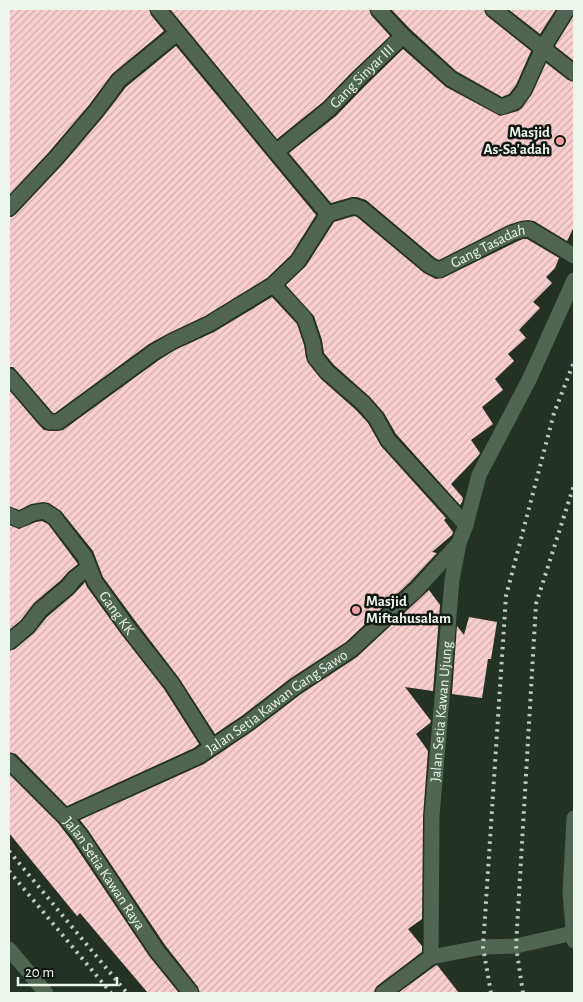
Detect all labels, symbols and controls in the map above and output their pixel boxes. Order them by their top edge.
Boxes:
street label: Gang Sinyar III [327,42,397,111]
place label: Masjid As-Sa'adah [483,125,550,157]
marker: Masjid As-Sa'adah [554,135,566,147]
street label: Gang Tasadah [448,223,526,271]
street label: Gang KK [96,588,138,638]
place label: Masjid Miftahusalam [366,594,451,626]
marker: Masjid Miftahusalam [350,604,362,616]
street label: Jalan Setia Kawan Ujung [428,640,455,782]
street label: Jalan Setia Kawan Gang Sawo [203,647,350,757]
street label: Jalan Setia Kawan Raya [60,814,148,933]
scale bar [18,954,116,986]
text: 20 m [25,965,54,980]

